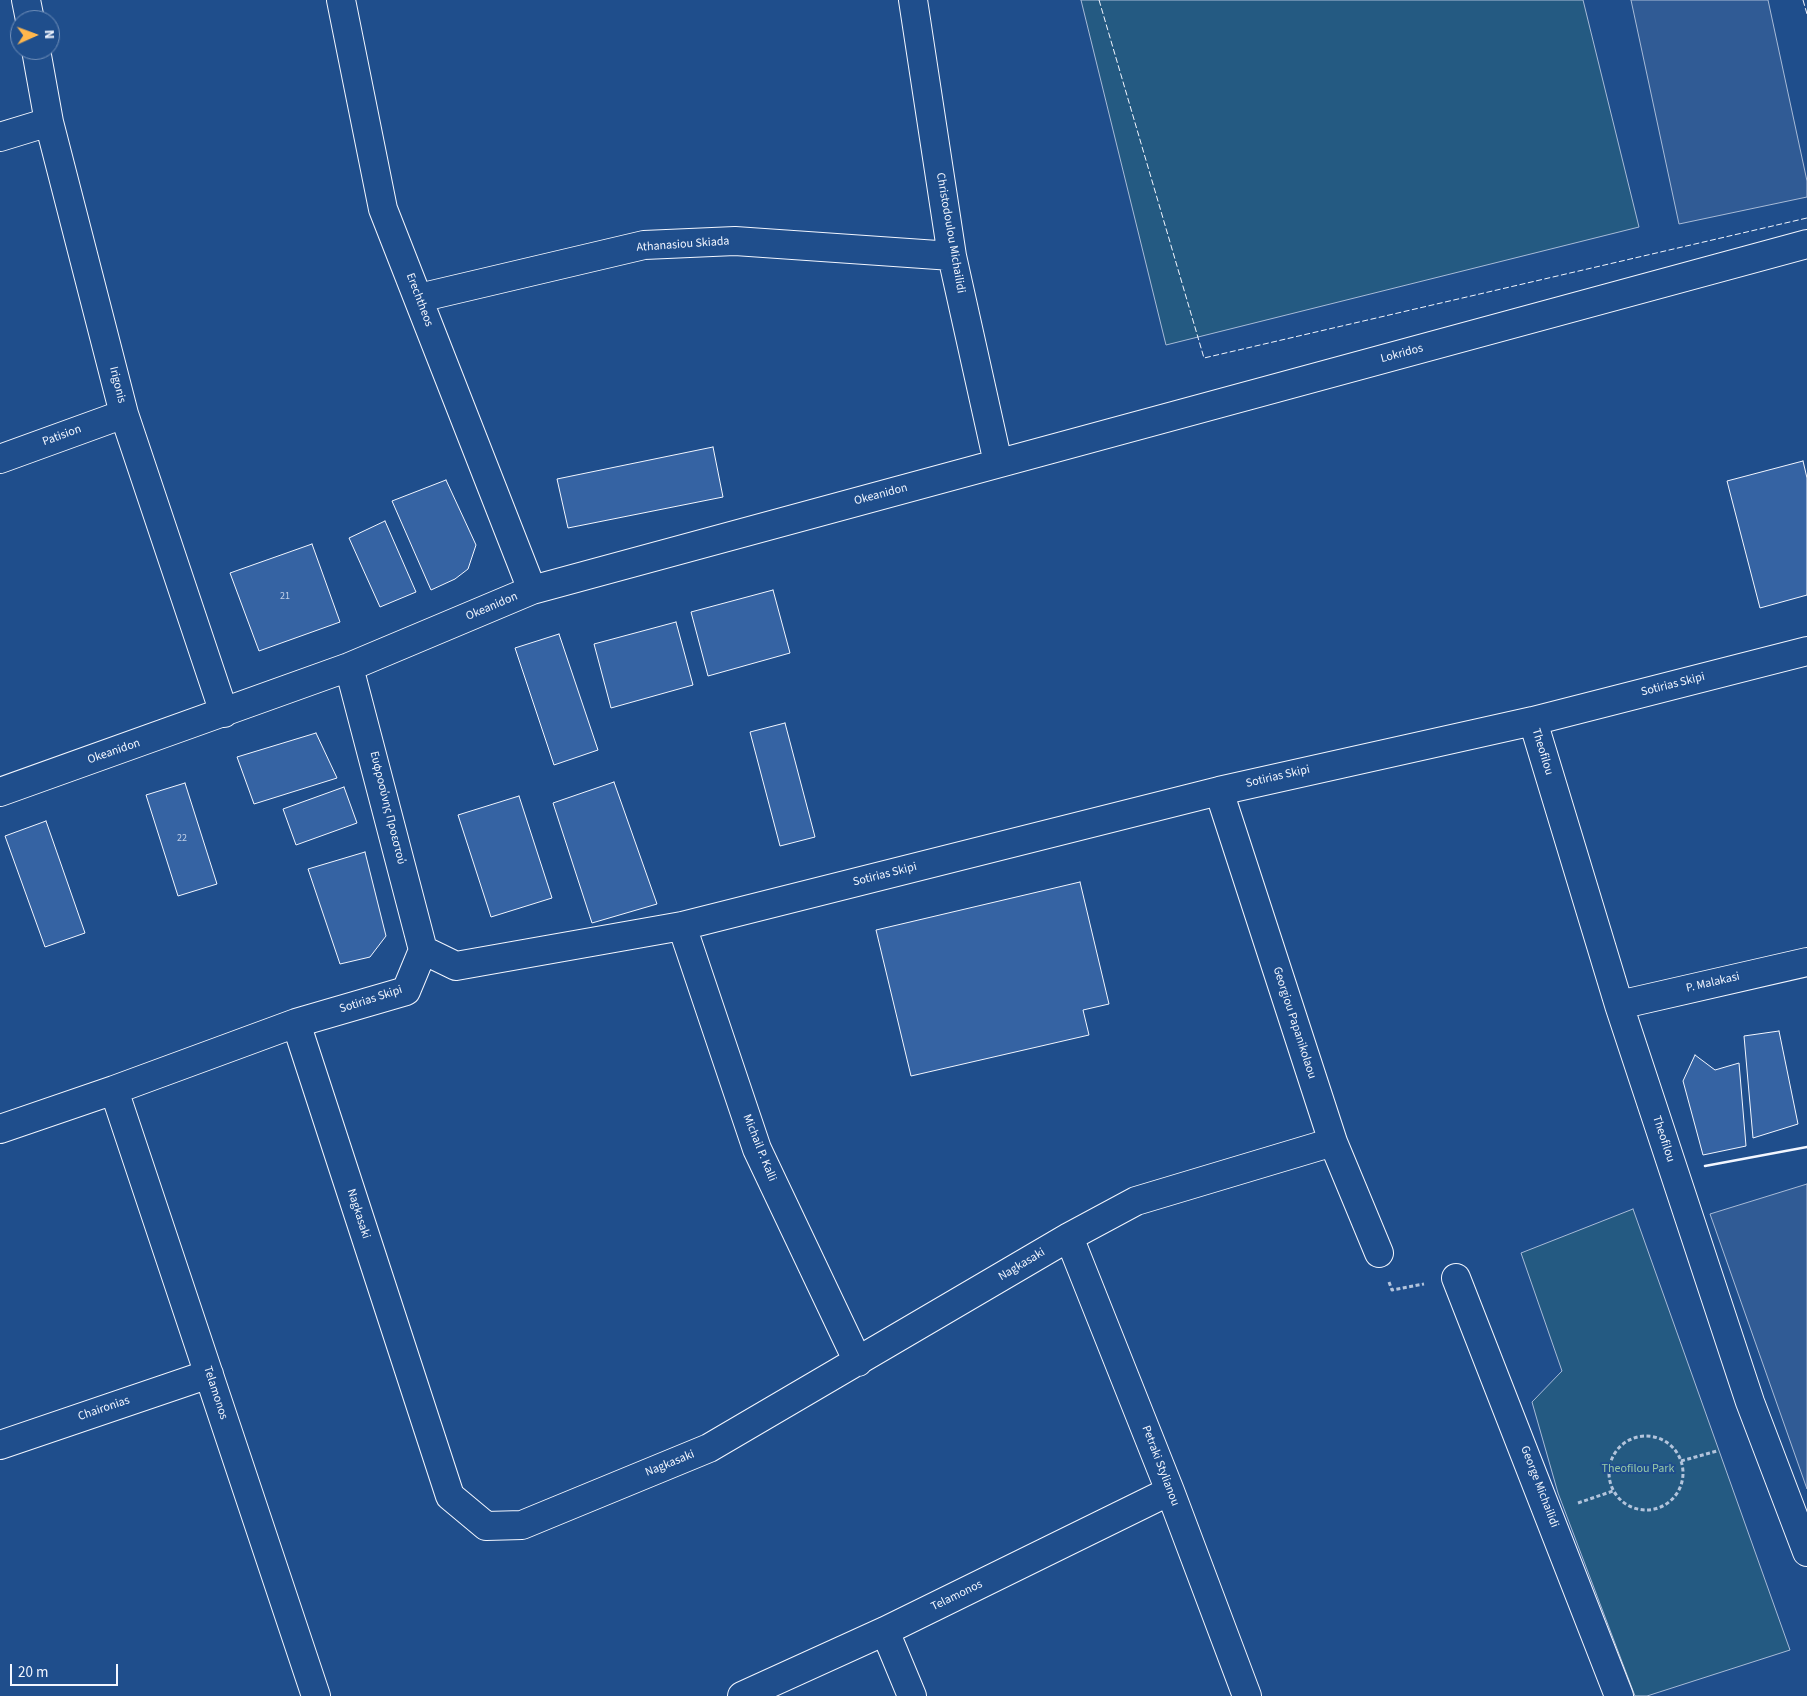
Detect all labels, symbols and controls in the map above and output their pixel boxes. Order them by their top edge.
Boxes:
north arrow [10,10,60,60]
text: N [39,30,59,40]
street label: Christodoulou Michailidi [932,172,968,294]
street label: Athanasiou Skiada [636,235,730,255]
street label: Erechtheos [402,271,436,329]
street label: Lokridos [1379,341,1425,367]
street label: Irigonis [106,365,128,405]
street label: Patision [41,422,83,450]
street label: Okeanidon [853,481,909,509]
street label: Okeanidon [464,590,520,624]
house number: 21 [280,591,290,603]
street label: Sotirias Skipi [1640,670,1706,700]
street label: Theofilou [1528,727,1556,777]
street label: Okeanidon [86,736,142,768]
street label: Ευφροσύνης Προεστού [366,750,408,866]
street label: Sotirias Skipi [1245,763,1311,791]
house number: 22 [177,833,187,845]
street label: Sotirias Skipi [852,860,918,890]
street label: Georgiou Papanikolaou [1269,965,1319,1081]
street label: P. Malakasi [1685,970,1741,996]
street label: Sotirias Skipi [338,983,404,1017]
street label: Michail P. Kalli [739,1112,779,1184]
street label: Theofilou [1649,1114,1677,1164]
street label: Nagkasaki [343,1187,373,1241]
street label: Nagkasaki [996,1246,1048,1284]
street label: Telamonos [200,1365,230,1421]
street label: Chaironias [76,1393,132,1425]
street label: Petraki Stylianou [1138,1424,1182,1508]
street label: George Michailidi [1517,1444,1561,1530]
street label: Nagkasaki [643,1448,697,1480]
park label: Theofilou Park [1602,1462,1674,1476]
street label: Telamonos [929,1577,985,1615]
scale bar [12,1654,120,1686]
text: 20 m [18,1662,48,1683]

